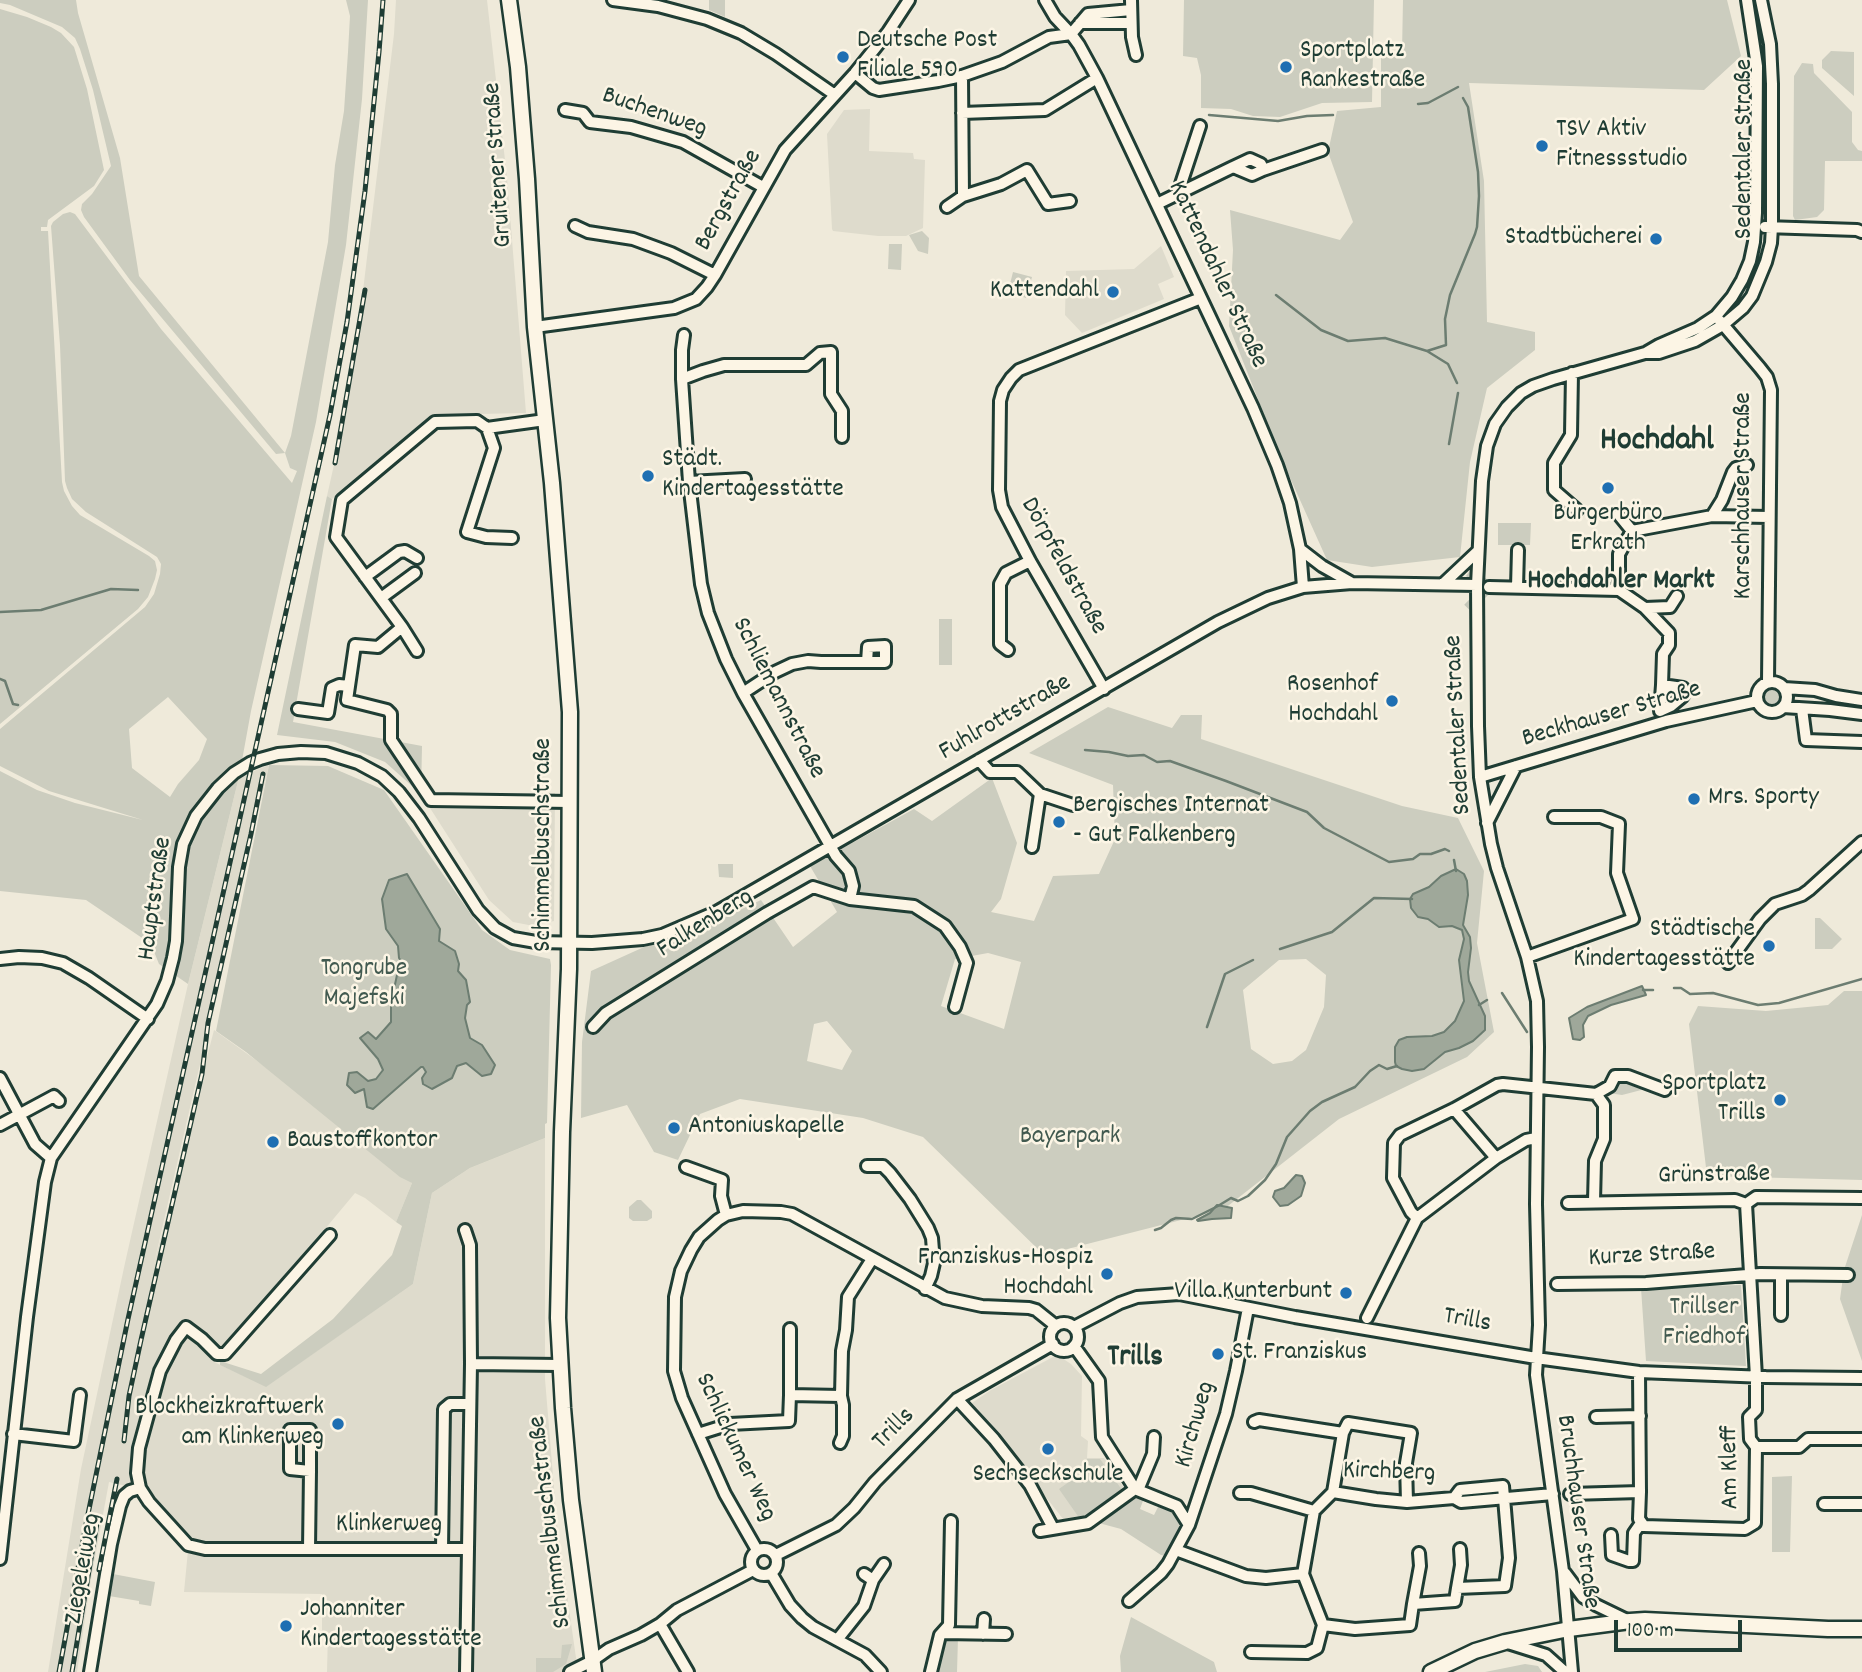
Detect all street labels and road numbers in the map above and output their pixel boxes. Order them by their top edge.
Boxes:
street label: Sedentaler Straße [1730,59,1762,239]
street label: Gruitener Straße [479,81,521,249]
street label: Buchenweg [597,82,711,146]
street label: Bergstraße [689,145,771,257]
street label: Kattendahler Straße [1159,176,1273,374]
street label: Karschhauser Straße [1729,392,1761,600]
street label: Dörpfeldstraße [1012,493,1112,641]
street label: Schliemannstraße [723,613,831,785]
street label: Sedentaler Straße [1440,634,1480,816]
street label: Fuhlrottstraße [934,669,1078,769]
street label: Beckhauser Straße [1519,676,1705,756]
street label: Schimmelbuschstraße [529,738,561,952]
street label: Hauptstraße [133,835,181,963]
street label: Falkenberg [652,883,760,967]
street label: Grünstraße [1658,1160,1770,1194]
street label: Kurze Straße [1588,1238,1716,1276]
street label: Trills [1441,1302,1493,1342]
street label: Schlickumer Weg [686,1369,782,1527]
street label: Kirchweg [1170,1378,1224,1472]
street label: Trills [867,1402,923,1458]
street label: Bruchhauser Straße [1547,1413,1605,1611]
street label: Schimmelbuschstraße [523,1414,581,1630]
street label: Am Kleff [1716,1424,1748,1510]
street label: Kirchberg [1342,1457,1436,1491]
street label: Klinkerweg [336,1510,442,1542]
street label: Ziegeleiweg [60,1511,110,1627]

